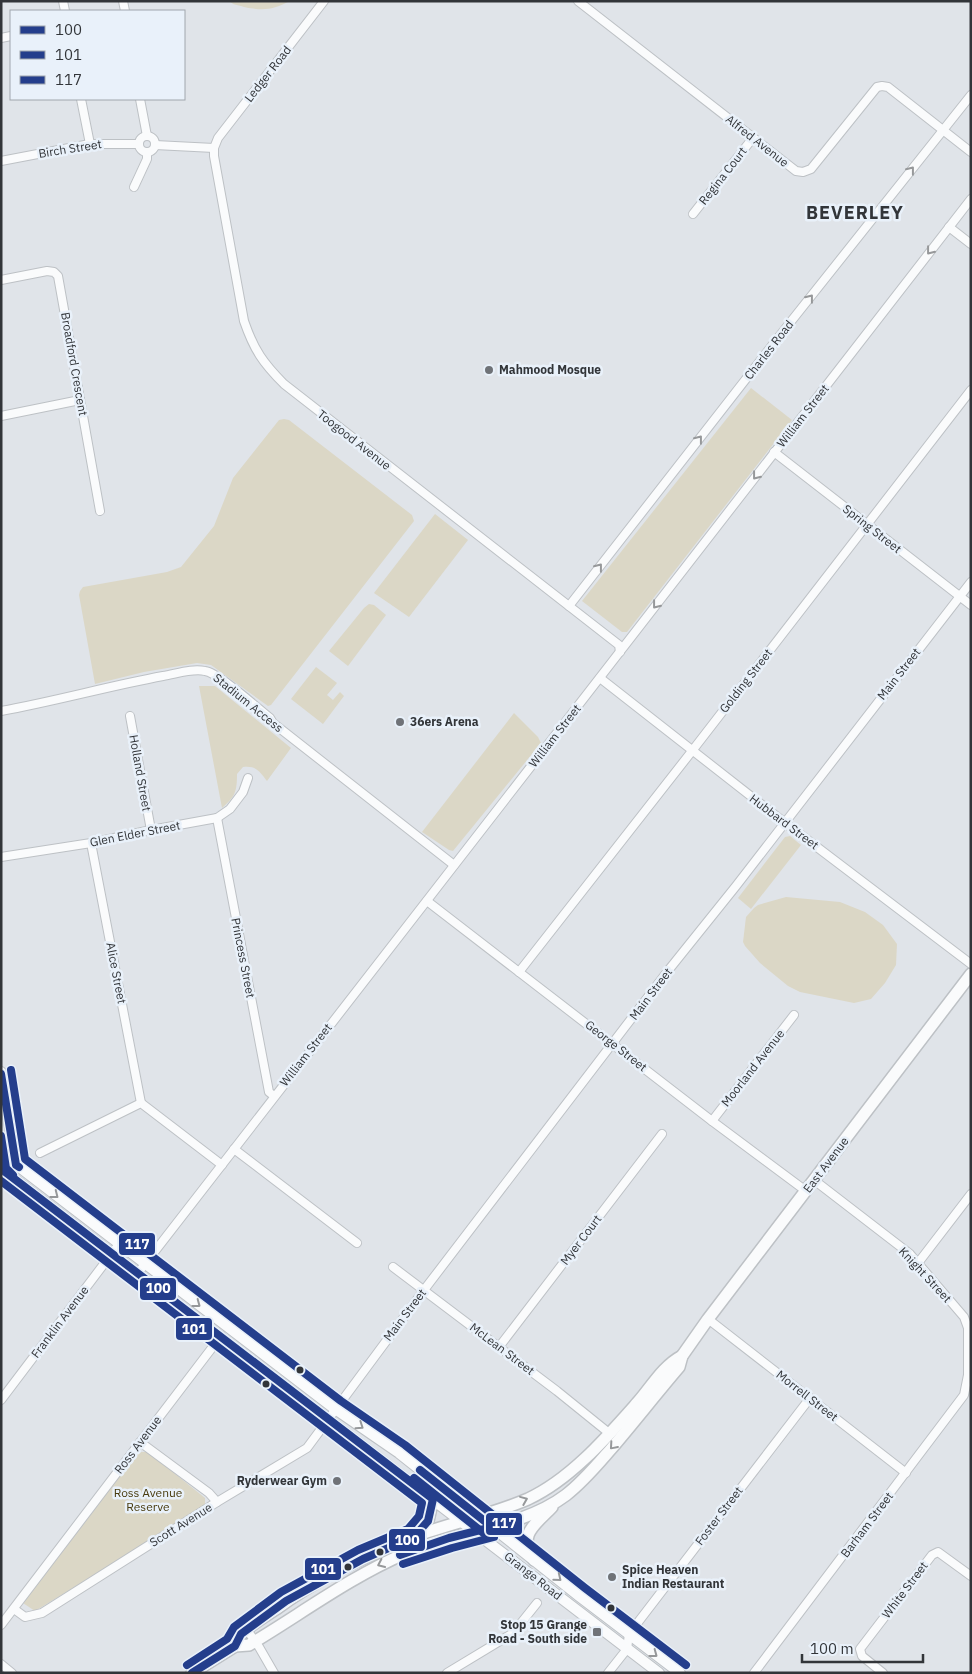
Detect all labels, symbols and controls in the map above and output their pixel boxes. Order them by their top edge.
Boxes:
legend [10,10,185,100]
text: 100 [55,20,82,39]
street label: Ledger Road [241,43,294,105]
text: 101 [55,45,82,64]
text: 117 [55,70,82,89]
street label: Alfred Avenue [723,111,792,170]
street label: Birch Street [37,136,103,161]
street label: Regina Court [695,144,750,208]
one-way arrow [905,167,914,176]
district label: BEVERLEY [806,201,904,224]
one-way arrow [928,245,936,254]
one-way arrow [804,294,813,303]
street label: Broadford Crescent [58,311,91,417]
street label: Charles Road [741,317,796,382]
place label: Mahmood Mosque [499,362,601,377]
marker: Mahmood Mosque [483,364,495,376]
street label: William Street [773,381,832,450]
street label: Toogood Avenue [315,406,394,473]
one-way arrow [693,436,702,445]
one-way arrow [753,470,761,479]
street label: Spring Street [840,501,905,556]
one-way arrow [593,564,602,573]
one-way arrow [653,599,662,609]
street label: Main Street [874,645,924,703]
street label: Golding Street [716,646,775,716]
street label: Stadium Access [210,670,286,735]
street label: William Street [525,701,584,770]
place label: 36ers Arena [410,714,479,729]
marker: 36ers Arena [394,716,406,728]
street label: Holland Street [126,733,155,812]
street label: Hubbard Street [747,791,822,852]
street label: Glen Elder Street [88,817,181,850]
street label: Princess Street [228,917,259,999]
street label: Alice Street [103,941,130,1005]
street label: Main Street [626,965,675,1023]
street label: George Street [582,1017,650,1074]
street label: William Street [276,1020,335,1089]
street label: Moorland Avenue [718,1026,788,1109]
street label: East Avenue [800,1133,852,1196]
one-way arrow [49,1189,58,1197]
street label: Myer Court [557,1212,604,1268]
line badge: 117 [118,1232,156,1256]
text: 117 [124,1235,150,1253]
street label: Knight Street [896,1244,955,1306]
line badge: 100 [139,1277,177,1301]
text: 100 [145,1279,171,1297]
street label: Franklin Avenue [28,1282,92,1361]
street label: Main Street [380,1286,429,1344]
one-way arrow [192,1299,201,1308]
line badge: 101 [175,1317,213,1341]
street label: McLean Street [467,1319,538,1378]
text: 101 [181,1320,207,1338]
unlabelled marker [295,1365,305,1375]
street label: Morrell Street [774,1367,841,1424]
unlabelled marker [261,1379,271,1389]
street label: Ross Avenue [111,1412,165,1477]
one-way arrow [354,1420,364,1429]
one-way arrow [610,1440,619,1449]
place label: Ryderwear Gym [237,1473,327,1488]
marker: Ryderwear Gym [331,1475,343,1487]
street label: Foster Street [692,1483,746,1548]
park label: Ross Avenue Reserve [114,1485,183,1514]
street label: Barham Street [837,1489,896,1560]
one-way arrow [519,1495,528,1506]
street label: Scott Avenue [147,1499,215,1550]
line badge: 117 [485,1512,523,1536]
text: 117 [491,1514,517,1532]
line badge: 100 [388,1528,426,1552]
text: 100 [394,1531,420,1549]
unlabelled marker [375,1547,385,1557]
street label: Grange Road [501,1548,565,1603]
line badge: 101 [304,1557,342,1581]
one-way arrow [377,1558,386,1569]
street label: White Street [878,1558,931,1621]
text: 101 [310,1560,336,1578]
unlabelled marker [343,1562,353,1572]
place label: Spice Heaven Indian Restaurant [622,1562,725,1591]
marker: Spice Heaven Indian Restaurant [606,1571,618,1583]
one-way arrow [552,1573,561,1582]
unlabelled marker [606,1603,616,1613]
place label: Stop 15 Grange Road - South side [488,1617,587,1646]
marker: Stop 15 Grange Road - South side [591,1626,603,1638]
scale bar [802,1632,923,1664]
text: 100 m [810,1639,854,1658]
one-way arrow [649,1648,658,1657]

